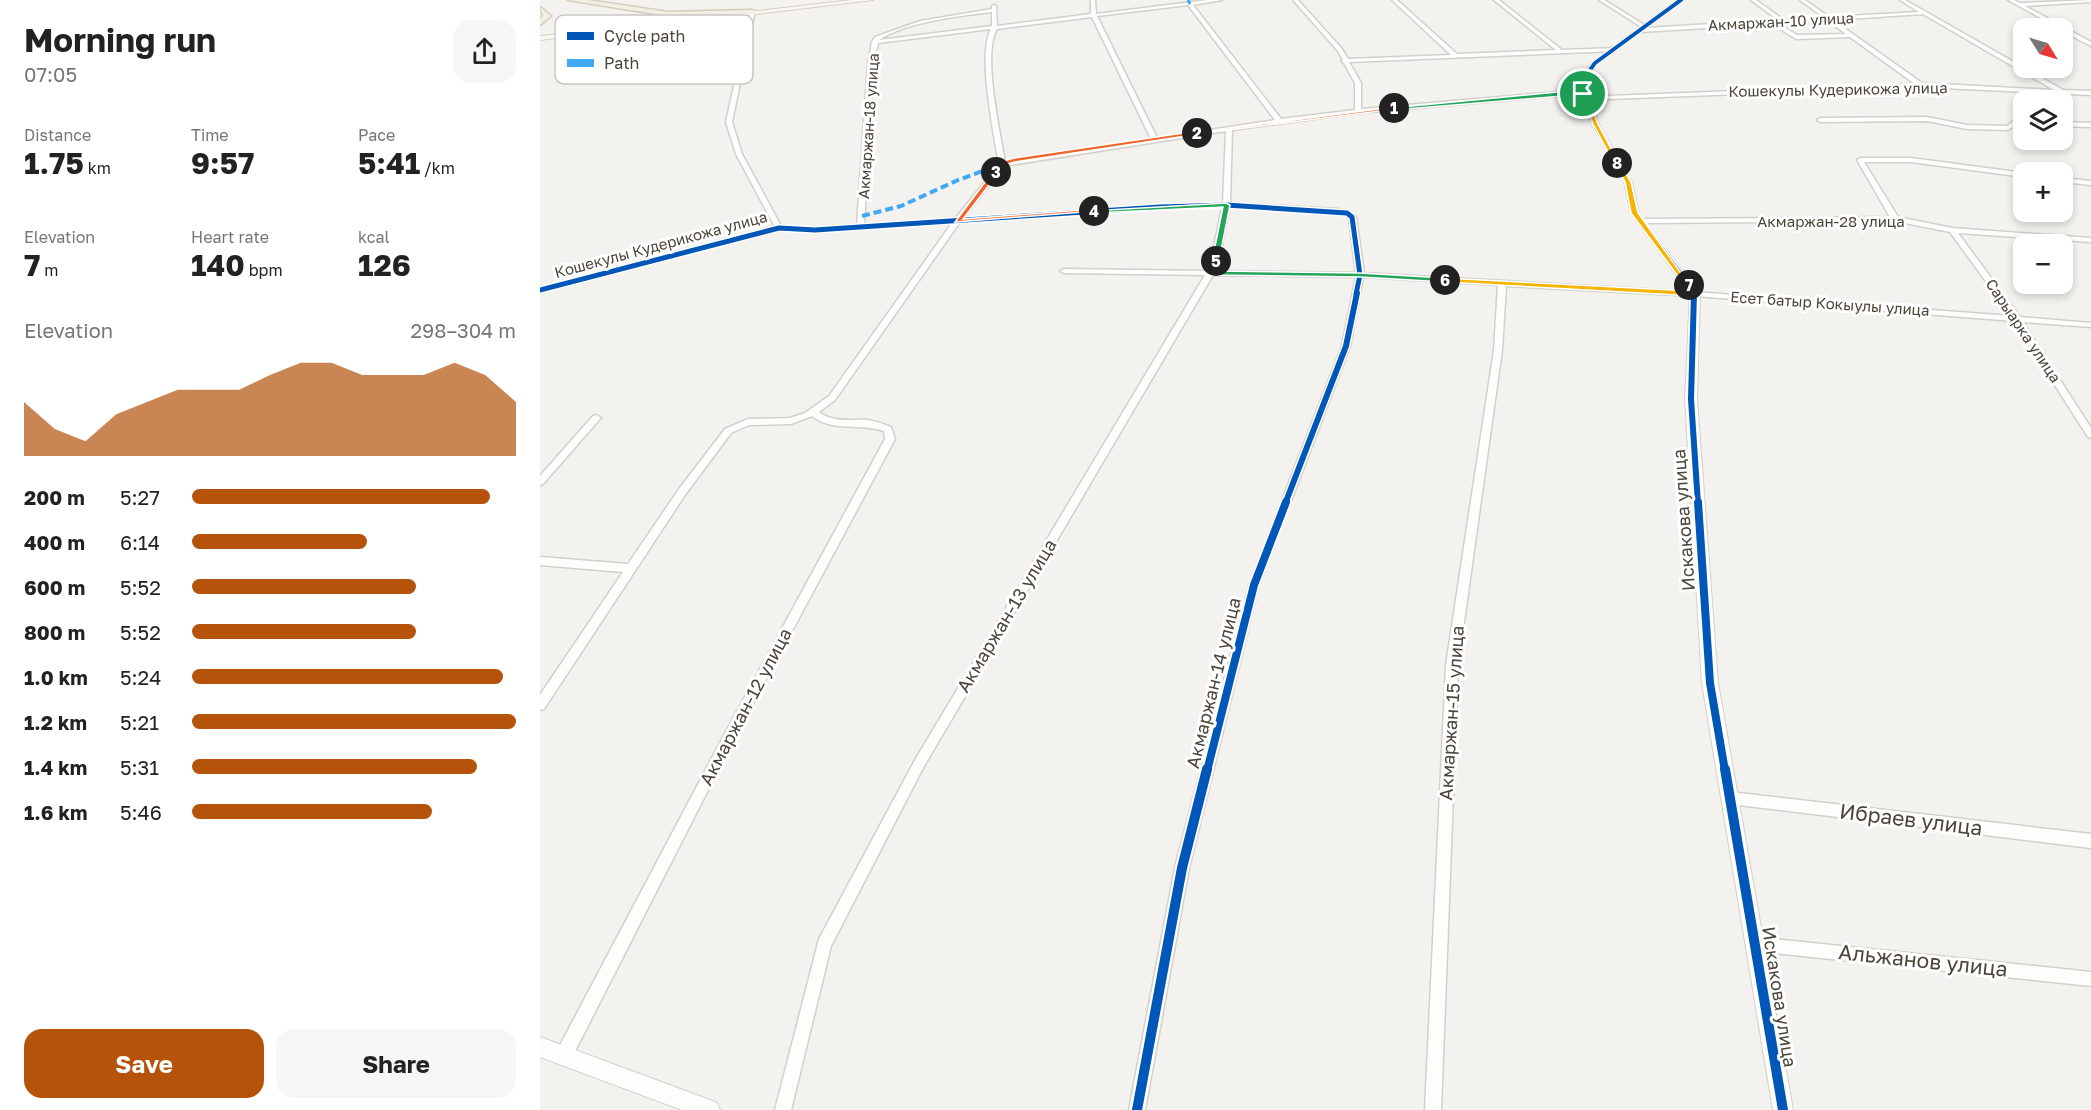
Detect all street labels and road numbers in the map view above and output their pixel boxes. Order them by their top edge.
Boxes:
street label: Акмаржан-10 улица [1707,8,1854,34]
street label: Акмаржан-18 улица [854,52,882,199]
street label: Кошекулы Кудерикожа улица [1728,78,1948,100]
street label: Кошекулы Кудерикожа улица [552,207,769,281]
street label: Акмаржан-28 улица [1757,212,1905,230]
street label: Сарыарка улица [1982,275,2065,386]
street label: Есет батыр Кокыулы улица [1730,287,1930,319]
street label: Искакова улица [1667,448,1699,592]
street label: Акмаржан-13 улица [952,535,1061,696]
street label: Акмаржан-14 улица [1181,595,1245,771]
street label: Акмаржан-12 улица [694,624,796,789]
street label: Акмаржан-15 улица [1434,625,1468,801]
street label: Ибраев улица [1838,797,1984,841]
street label: Искакова улица [1758,925,1802,1069]
street label: Альжанов улица [1837,938,2009,982]

